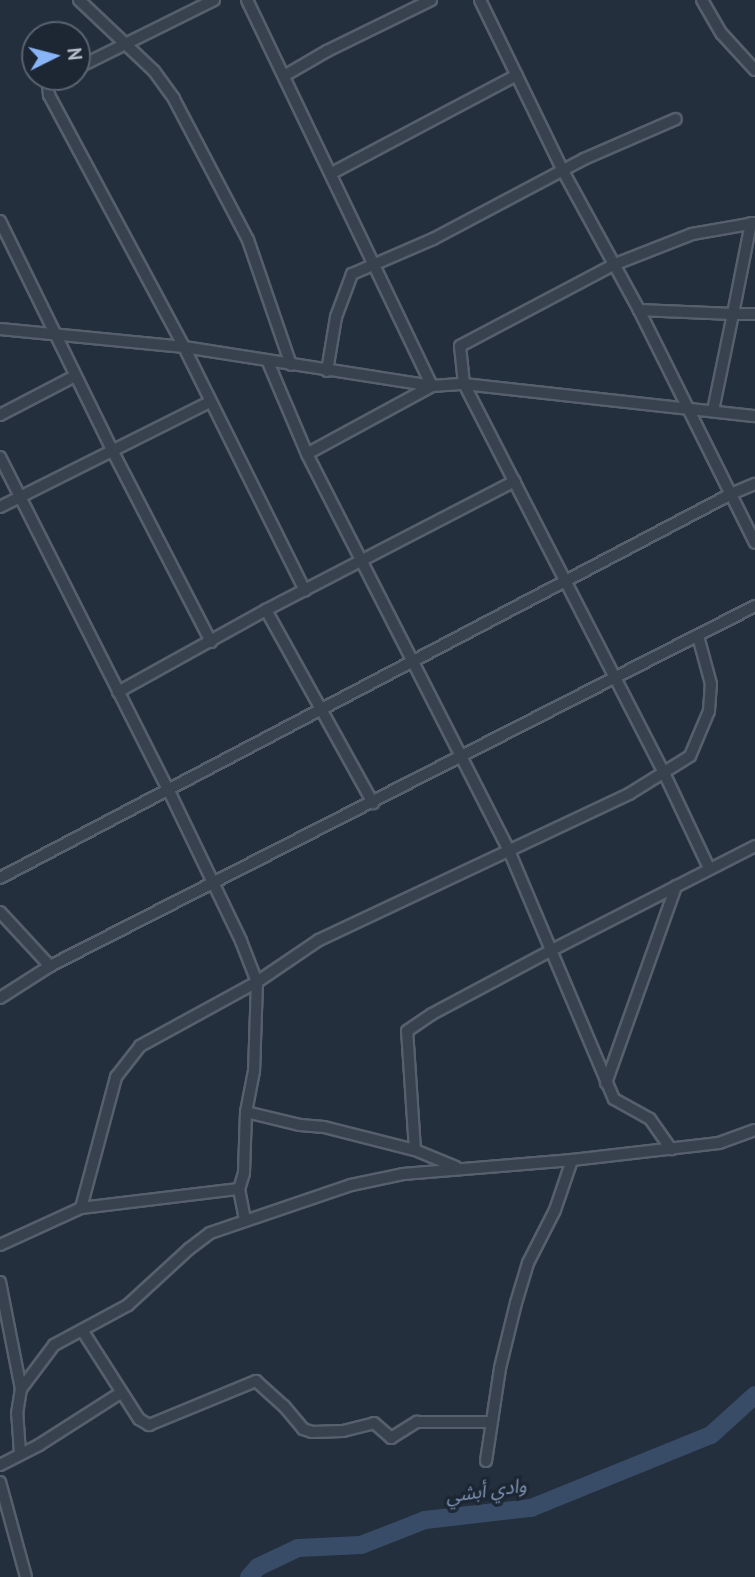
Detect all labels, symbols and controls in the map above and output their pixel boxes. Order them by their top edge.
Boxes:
north arrow [21,21,91,91]
text: N [62,47,87,61]
water label: وادي أبشي [444,1474,528,1508]

